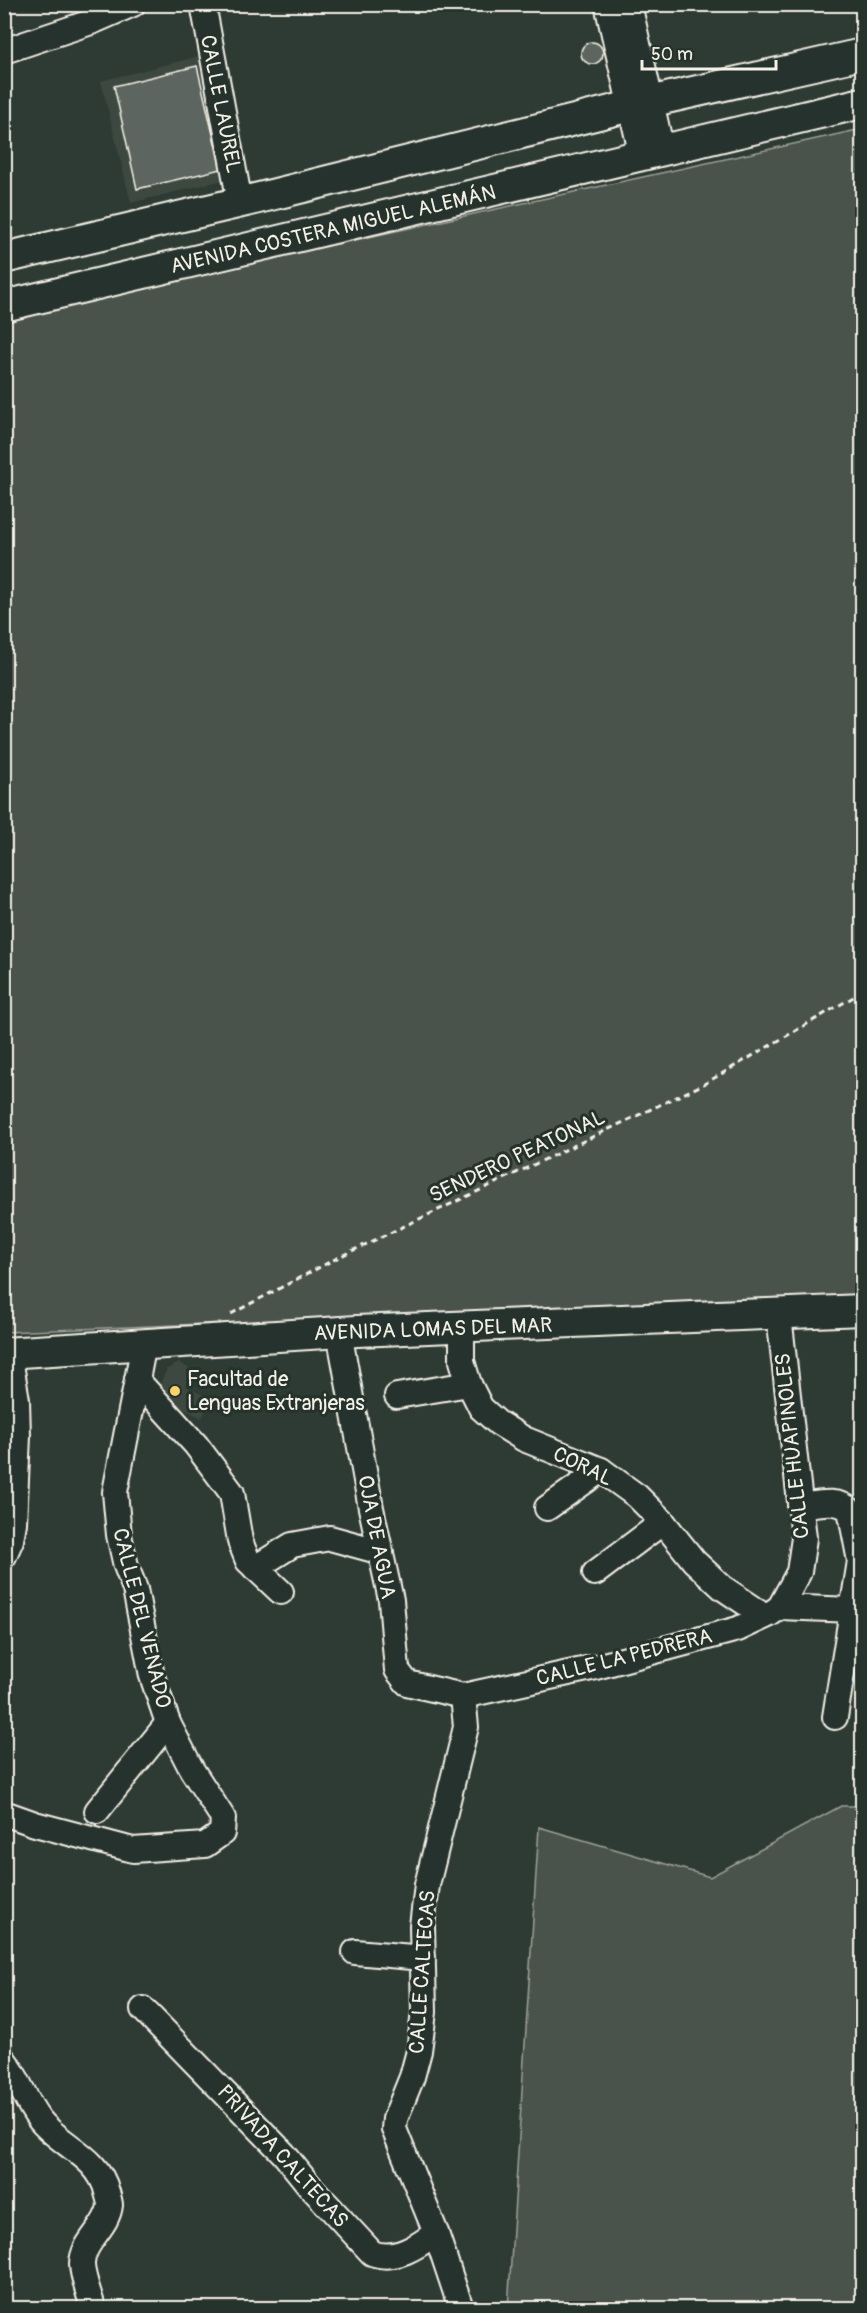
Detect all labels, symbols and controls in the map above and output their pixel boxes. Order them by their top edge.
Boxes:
street label: CALLE LAUREL [194,33,247,175]
scale bar [642,33,776,71]
text: 50 m [651,43,693,66]
street label: AVENIDA COSTERA MIGUEL ALEMÁN [168,179,498,280]
street label: SENDERO PEATONAL [425,1104,609,1209]
street label: AVENIDA LOMAS DEL MAR [313,1312,553,1347]
street label: CALLE HUAPINOLES [769,1352,816,1540]
place label: Facultad de Lenguas Extranjeras [187,1366,365,1417]
marker: Facultad de Lenguas Extranjeras [168,1384,182,1398]
street label: CORAL [549,1440,617,1492]
street label: OJA DE AGUA [351,1473,402,1601]
street label: CALLE DEL VENADO [106,1525,177,1711]
street label: CALLE LA PEDRERA [533,1623,715,1692]
street label: CALLE CALTECAS [403,1889,442,2055]
street label: PRIVADA CALTECAS [211,2079,354,2234]

